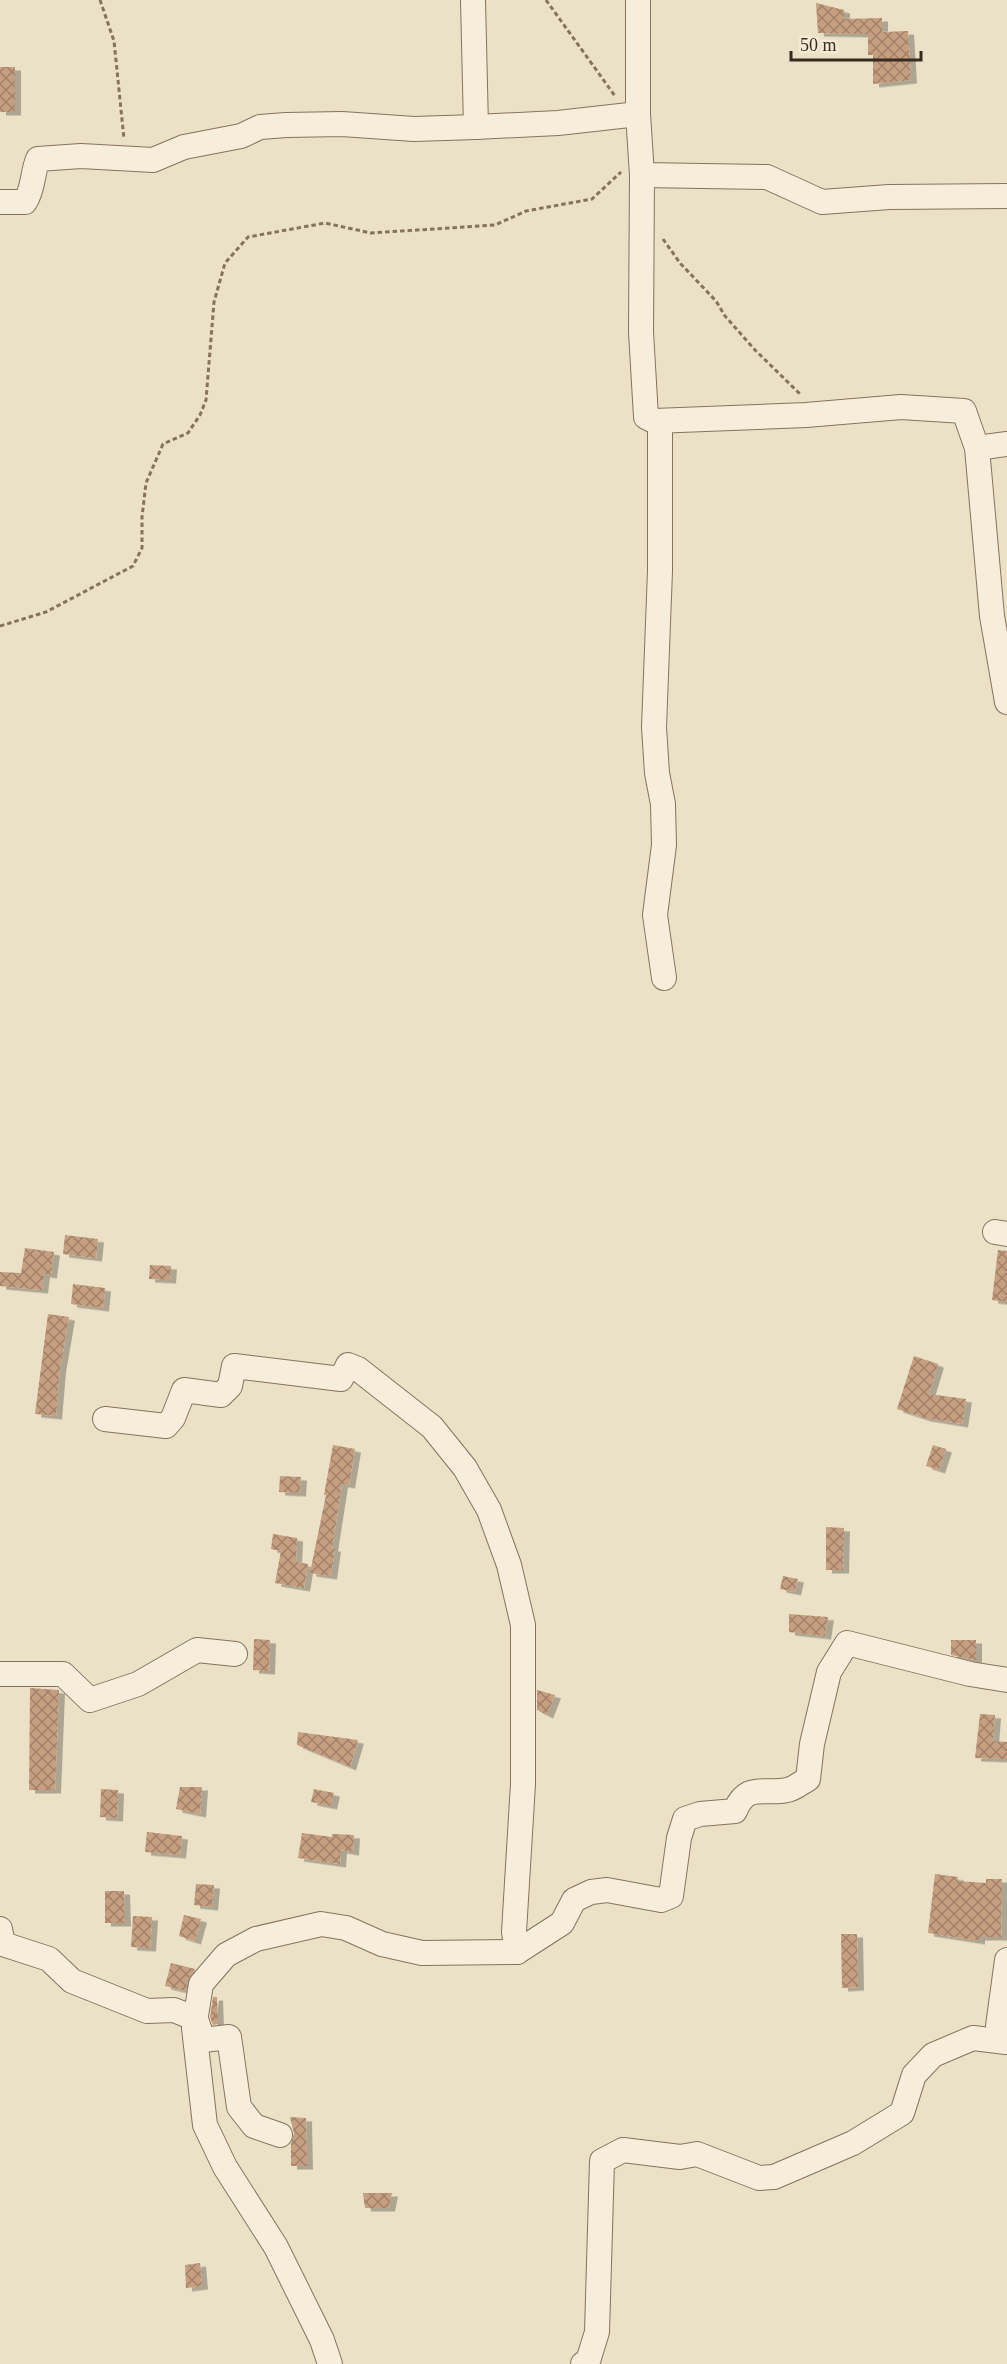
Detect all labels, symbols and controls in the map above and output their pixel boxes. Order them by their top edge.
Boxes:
scale bar [791,24,922,62]
text: 50 m [800,35,837,55]

